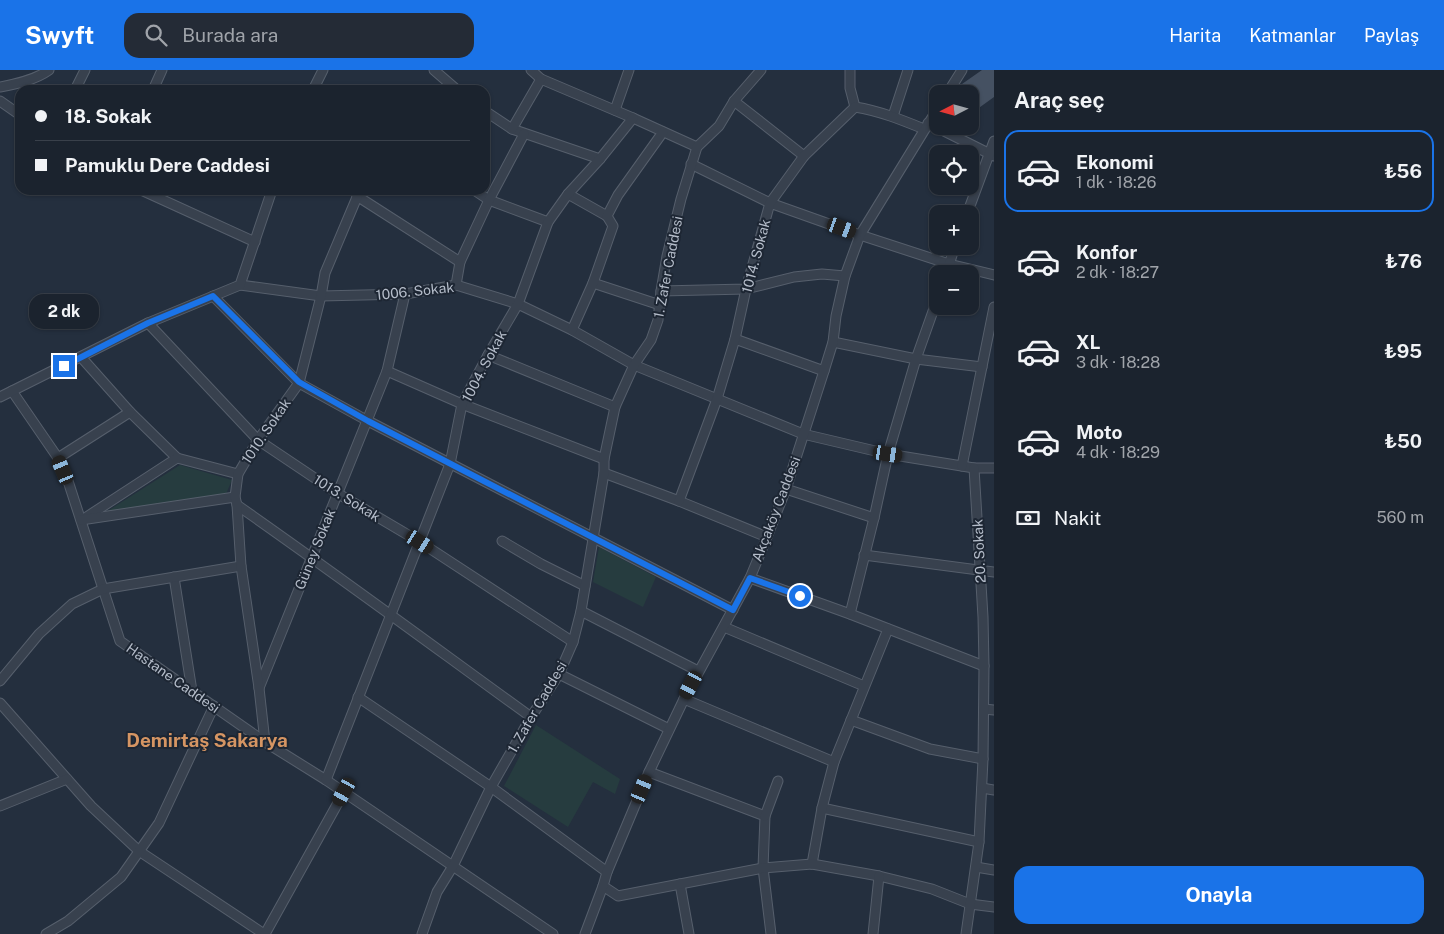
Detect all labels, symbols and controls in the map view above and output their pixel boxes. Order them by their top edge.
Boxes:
search box [124,13,474,58]
text: Swyft [25,21,94,49]
icon: search [142,21,170,49]
text: Burada ara [182,24,278,46]
text: Harita [1169,25,1221,46]
text: Katmanlar [1249,25,1336,46]
text: Paylaş [1364,25,1419,46]
north arrow [929,85,979,135]
map controls [929,85,979,315]
text: Araç seç [1014,87,1105,113]
text: 18. Sokak [65,105,152,127]
button: locate [929,145,979,195]
icon: car [1016,149,1061,194]
text: Ekonomi [1076,151,1154,173]
text: Pamuklu Dere Caddesi [65,154,270,176]
text: ₺56 [1384,160,1422,182]
text: 1 dk · 18:26 [1076,173,1156,192]
button: + [929,205,979,255]
street label: 1. Zafer Caddesi [650,215,686,319]
car [825,216,858,240]
street label: 1014. Sokak [738,217,774,295]
icon: car [1016,239,1061,284]
text: Konfor [1076,241,1137,263]
text: ₺76 [1385,250,1422,272]
text: 2 dk · 18:27 [1076,263,1159,282]
button: − [929,265,979,315]
street label: 1006. Sokak [375,279,455,303]
callout: 2 dk [29,294,99,328]
text: 2 dk [48,302,80,321]
street label: 1004. Sokak [458,327,510,404]
icon: car [1016,329,1061,374]
text: XL [1076,331,1101,353]
text: ₺95 [1384,340,1422,362]
text: 3 dk · 18:28 [1076,353,1160,372]
route end [53,355,75,377]
street label: 1010. Sokak [238,395,294,467]
icon: car [1016,419,1061,464]
text: Moto [1076,421,1122,443]
text: ₺50 [1384,430,1422,452]
text: 4 dk · 18:29 [1076,443,1160,462]
car [872,444,903,464]
car [50,453,75,487]
street label: Akçaköy Caddesi [749,454,803,564]
street label: 1013. Sokak [311,471,383,525]
icon: cash [1014,504,1042,532]
street label: Güney Sokak [292,506,339,592]
text: Nakit [1054,507,1101,529]
text: 560 m [1376,508,1424,527]
street label: 20. Sokak [969,519,989,583]
car [403,528,436,556]
route start [789,585,811,607]
street label: Hastane Caddesi [123,640,223,716]
street label: 1. Zafer Caddesi [504,658,570,756]
car [677,668,704,702]
district label: Demirtaş Sakarya [126,729,288,751]
car [629,772,654,806]
car [330,775,357,809]
button: Onayla [1014,866,1424,924]

